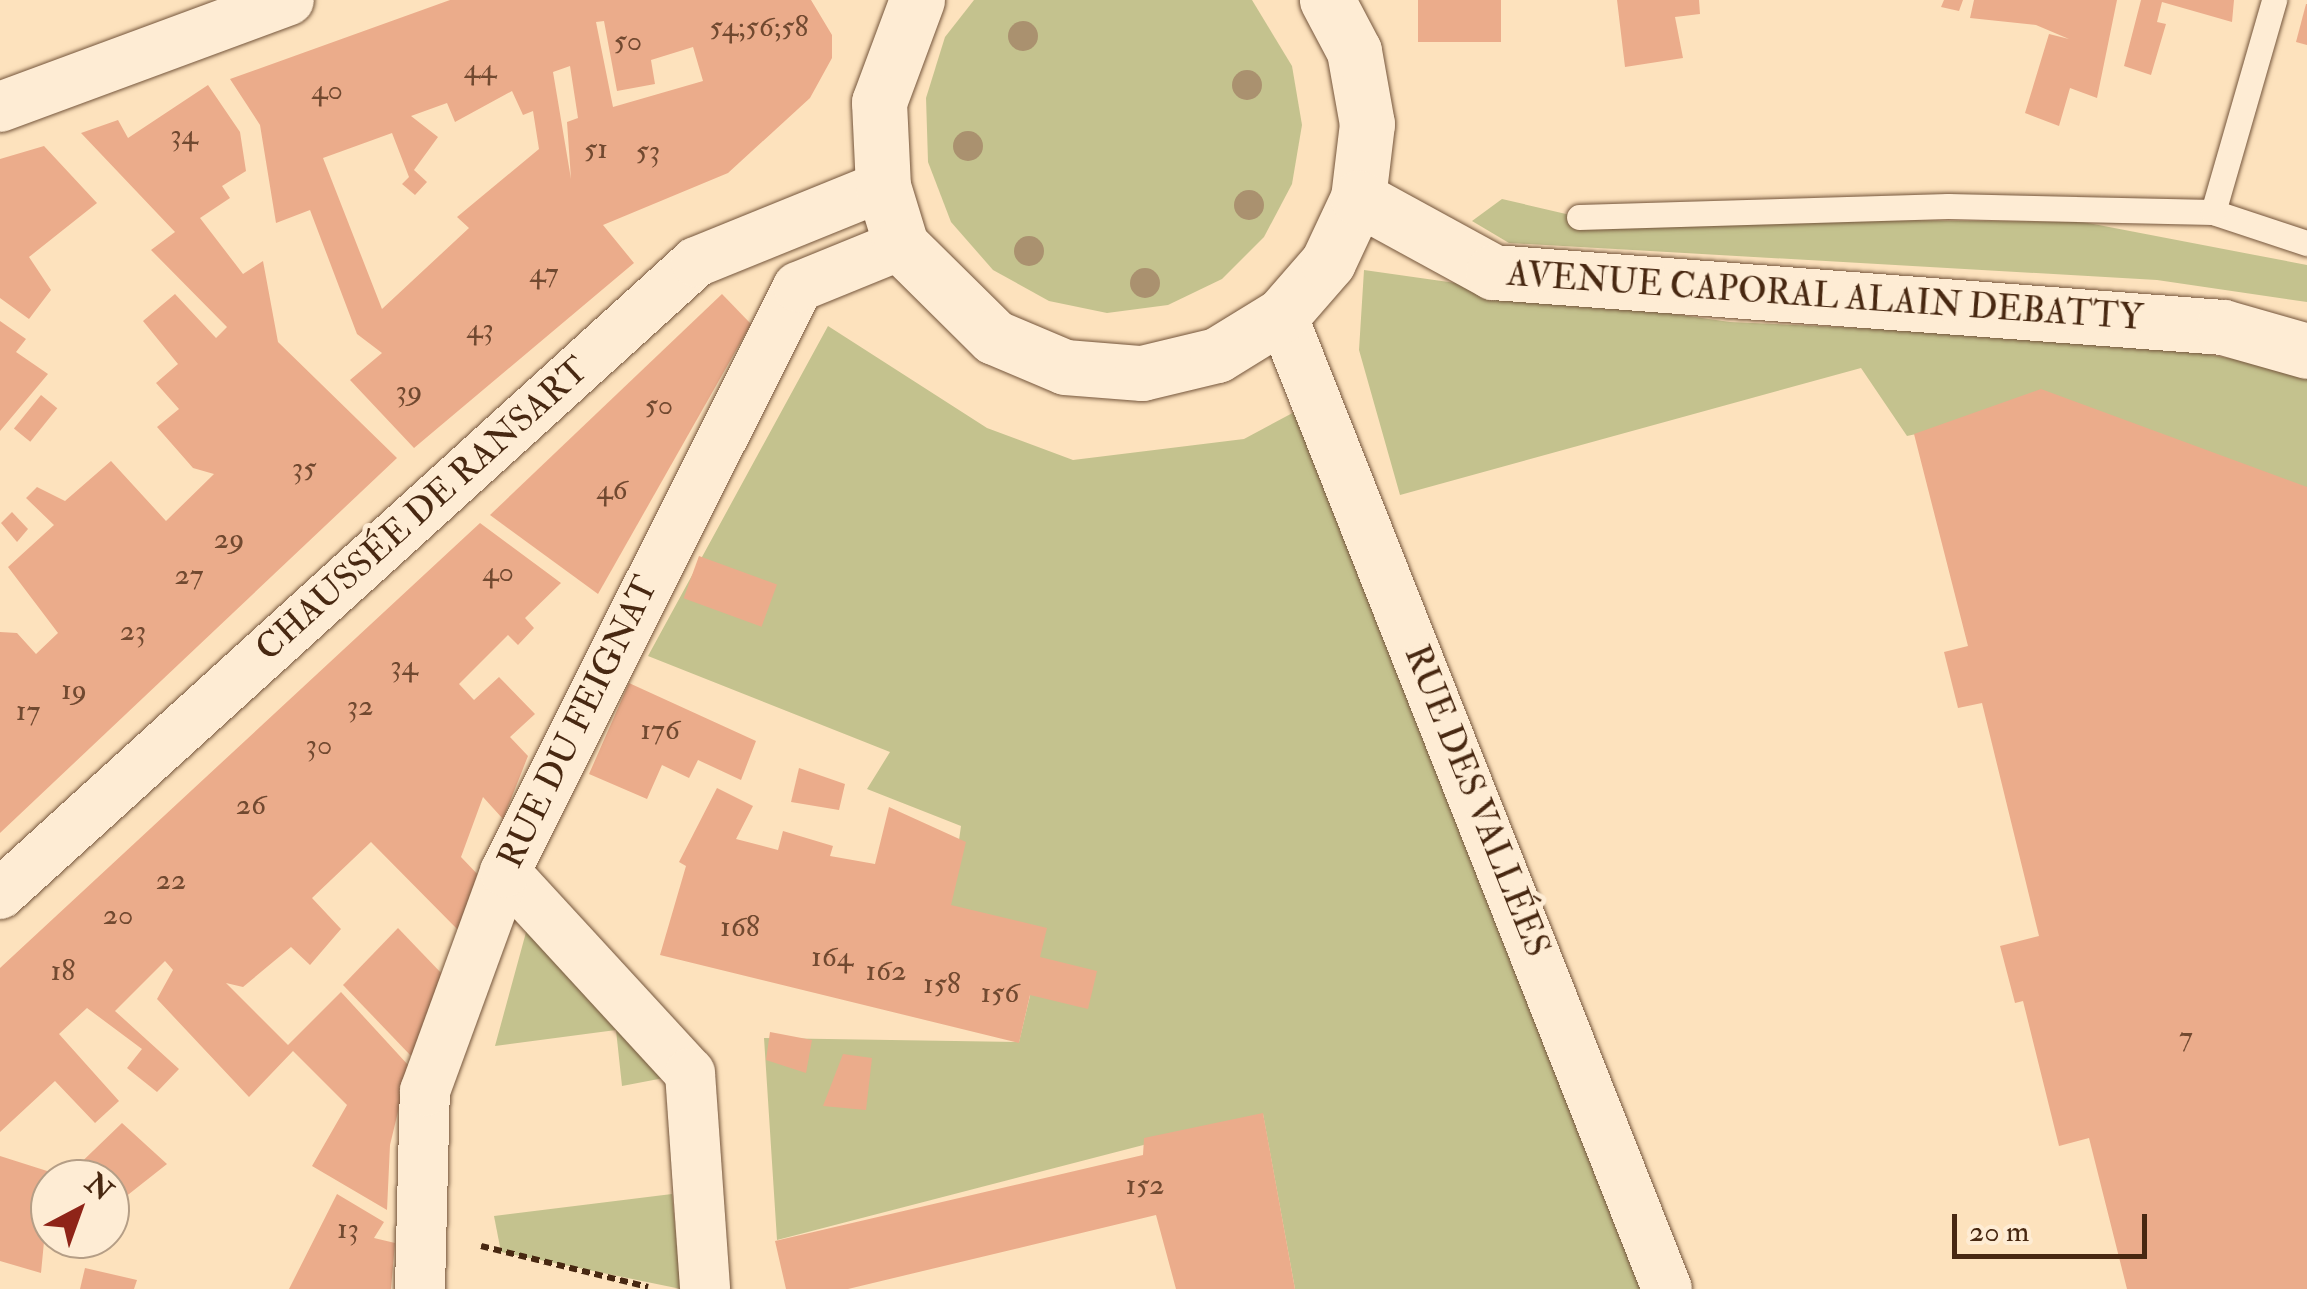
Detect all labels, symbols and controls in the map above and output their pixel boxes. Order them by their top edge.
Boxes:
house number: 54;56;58 [709,9,809,45]
house number: 50 [614,23,642,59]
house number: 44 [464,51,496,87]
house number: 40 [311,72,343,108]
house number: 34 [170,117,198,153]
house number: 51 [584,131,608,167]
house number: 53 [636,133,660,169]
street label: AVENUE CAPORAL ALAIN DEBATTY [1506,253,2144,339]
house number: 47 [529,255,559,291]
house number: 43 [466,311,494,347]
street label: CHAUSSÉE DE RANSART [247,349,597,669]
house number: 39 [396,373,422,409]
house number: 50 [645,387,673,423]
house number: 35 [292,450,316,486]
house number: 46 [596,472,628,508]
house number: 29 [214,521,244,557]
house number: 40 [482,554,514,590]
house number: 27 [175,557,203,593]
street label: RUE DU FEIGNAT [489,569,667,875]
house number: 23 [120,613,146,649]
street label: RUE DES VALLÉES [1395,639,1559,963]
house number: 34 [390,648,418,684]
house number: 19 [61,672,87,708]
house number: 32 [347,688,373,724]
house number: 17 [16,693,40,729]
house number: 176 [640,712,680,748]
house number: 30 [306,727,332,763]
house number: 26 [236,787,266,823]
house number: 22 [156,862,186,898]
house number: 20 [103,897,133,933]
house number: 168 [720,909,760,945]
house number: 164 [811,939,853,975]
house number: 18 [51,953,75,989]
house number: 162 [866,953,906,989]
house number: 158 [923,966,961,1002]
house number: 156 [981,975,1019,1011]
house number: 7 [2179,1019,2193,1055]
north arrow [30,1159,130,1259]
text: N [78,1166,120,1209]
house number: 152 [1126,1167,1164,1203]
scale bar [1957,1194,2152,1256]
house number: 13 [337,1211,359,1247]
text: 20 m [1969,1213,2029,1250]

